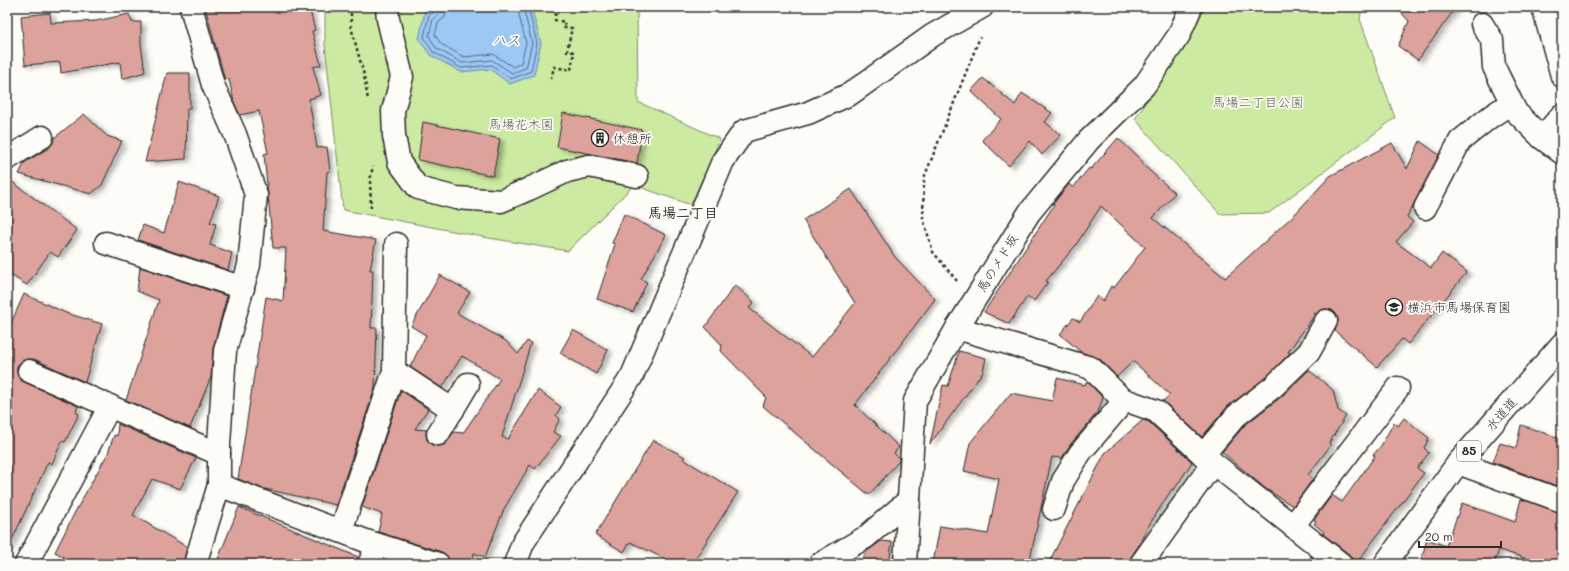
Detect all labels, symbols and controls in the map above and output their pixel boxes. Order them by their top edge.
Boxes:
water label: ハス [492,30,520,49]
park label: 馬場二丁目公園 [1212,93,1304,110]
park label: 馬場花木園 [488,115,554,132]
building icon: 休憩所 [590,128,610,148]
place label: 休憩所 [613,129,652,146]
district label: 馬場二丁目 [648,203,718,222]
street label: 馬のメド坂 [972,231,1021,295]
school or university icon: 横浜市馬場保育園 [1384,297,1404,317]
place label: 横浜市馬場保育園 [1407,298,1511,315]
street label: 水道道 [1481,393,1520,434]
road number: 85 [1457,441,1481,461]
scale bar [1419,523,1501,549]
text: 20 m [1425,528,1453,544]

